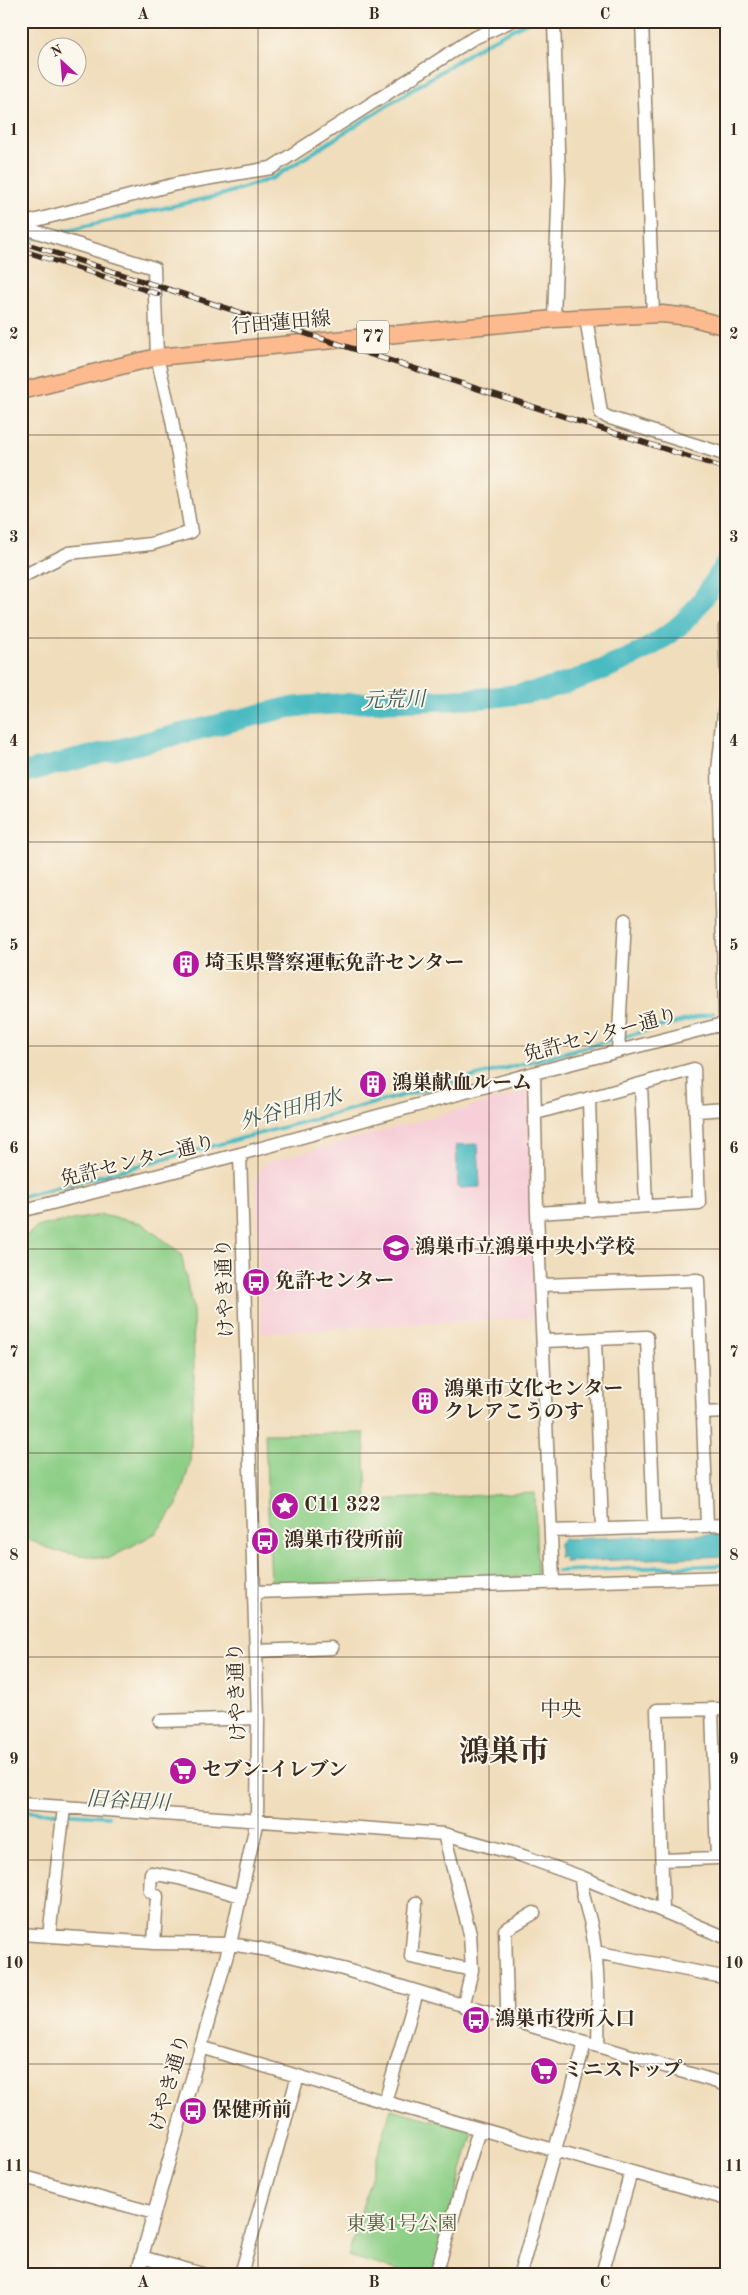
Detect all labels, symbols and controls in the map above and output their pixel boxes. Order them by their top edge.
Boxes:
text: A [137,7,149,23]
text: B [368,7,380,23]
text: C [600,7,610,23]
north arrow [38,38,88,88]
text: N [49,42,65,60]
text: 1 [9,123,19,139]
text: 1 [729,123,739,139]
street label: 行田蓮田線 [230,308,332,338]
road number: 77 [357,321,389,354]
text: 2 [9,327,19,343]
text: 2 [729,327,739,343]
text: 3 [9,530,19,546]
text: 3 [729,530,739,546]
water label: 元荒川 [362,687,428,713]
text: 4 [9,734,19,750]
text: 4 [729,734,739,750]
text: 5 [9,938,19,954]
text: 5 [729,938,739,954]
building icon: 埼玉県警察運転免許センター [171,949,201,979]
place label: 埼玉県警察運転免許センター [205,951,464,974]
street label: 免許センター通り [521,1004,680,1066]
building icon: 鴻巣献血ルーム [358,1069,388,1099]
place label: 鴻巣献血ルーム [392,1072,532,1094]
water label: 外谷田用水 [237,1084,346,1134]
street label: 免許センター通り [58,1131,218,1191]
text: 6 [9,1141,19,1157]
text: 6 [729,1141,739,1157]
school or university icon: 鴻巣市立鴻巣中央小学校 [381,1233,411,1263]
place label: 鴻巣市立鴻巣中央小学校 [415,1236,635,1258]
street label: けやき通り [212,1238,238,1338]
bus stop icon: 免許センター [241,1267,271,1297]
place label: 免許センター [275,1269,394,1292]
text: 7 [9,1345,19,1361]
text: 7 [729,1345,739,1361]
place label: 鴻巣市文化センター クレアこうのす [444,1378,623,1423]
building icon: 鴻巣市文化センター クレアこうのす [410,1386,440,1416]
place icon: C11 322 [270,1491,300,1521]
place label: C11 322 [304,1496,381,1516]
bus stop icon: 鴻巣市役所前 [250,1526,280,1556]
place label: 鴻巣市役所前 [284,1529,404,1551]
text: 8 [9,1548,19,1564]
text: 8 [729,1548,739,1564]
street label: けやき通り [224,1642,250,1742]
district label: 中央 [540,1698,582,1721]
district label: 鴻巣市 [459,1735,549,1768]
text: 9 [9,1752,19,1768]
text: 9 [729,1752,739,1768]
supermarket icon: セブン-イレブン [168,1756,198,1786]
place label: セブン-イレブン [202,1759,348,1781]
water label: 旧谷田川 [86,1787,173,1815]
text: 10 [5,1956,23,1972]
text: 10 [725,1956,743,1972]
bus stop icon: 鴻巣市役所入口 [461,2005,491,2035]
place label: 鴻巣市役所入口 [495,2008,635,2030]
street label: けやき通り [146,2032,194,2134]
supermarket icon: ミニストップ [529,2056,559,2086]
place label: ミニストップ [563,2059,682,2081]
bus stop icon: 保健所前 [178,2096,208,2126]
place label: 保健所前 [212,2099,292,2121]
text: 11 [5,2159,23,2175]
text: 11 [725,2159,743,2175]
park label: 東裏1号公園 [346,2213,458,2235]
text: A [137,2275,149,2291]
text: B [368,2275,380,2291]
text: C [600,2275,610,2291]

